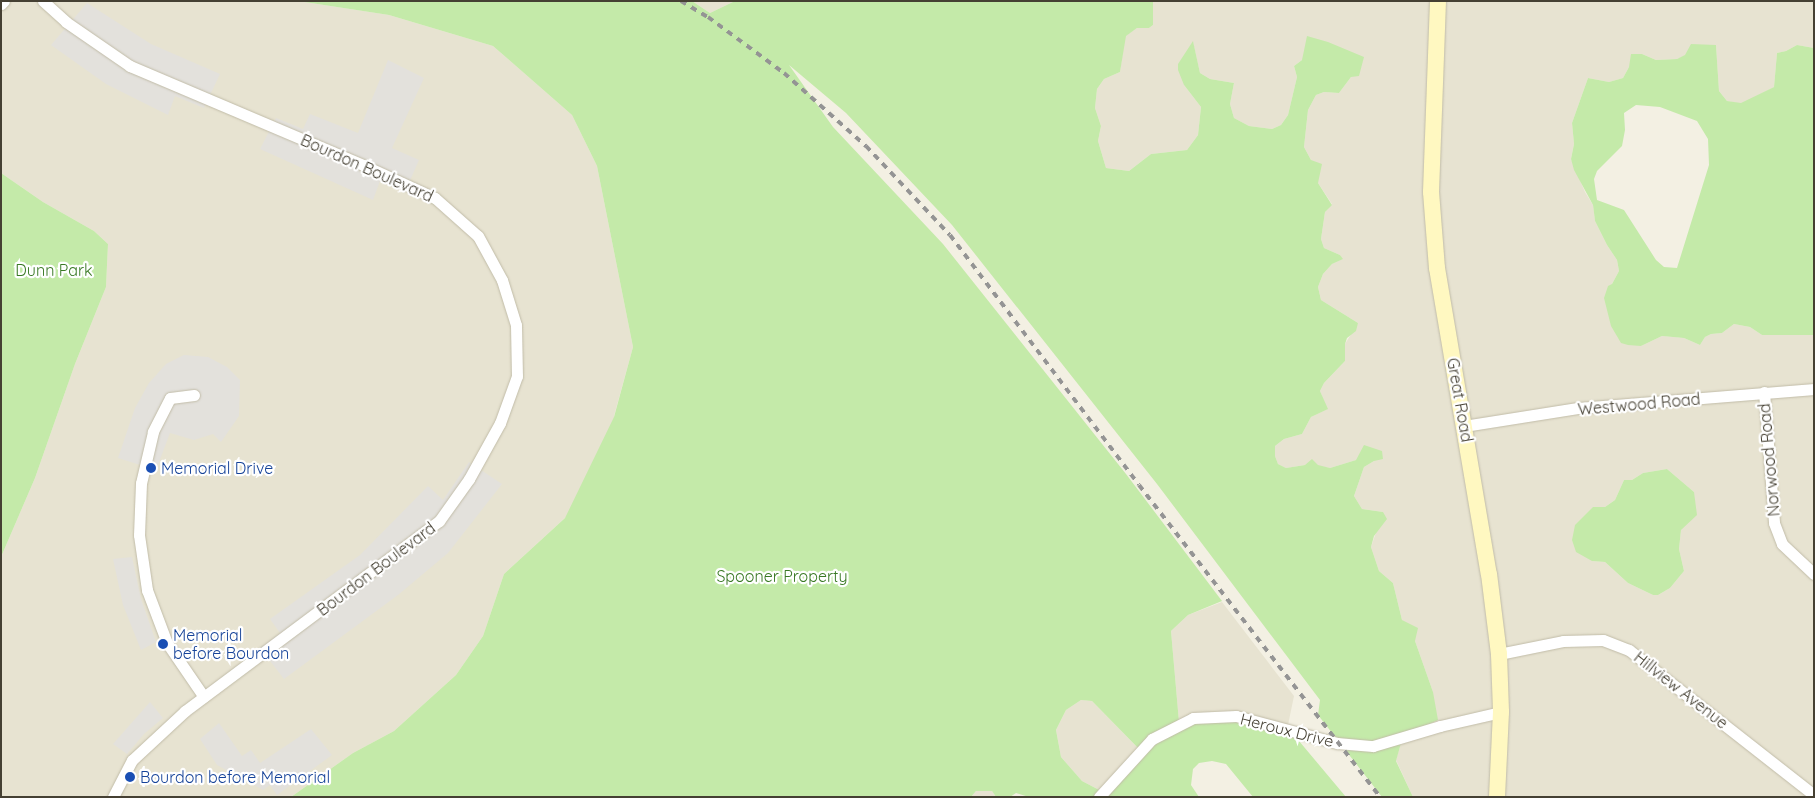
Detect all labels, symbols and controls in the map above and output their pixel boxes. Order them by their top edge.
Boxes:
street label: Bourdon Boulevard [298,130,436,206]
park label: Dunn Park [15,260,93,280]
street label: Great Road [1443,356,1477,444]
street label: Westwood Road [1577,389,1701,419]
street label: Norwood Road [1754,403,1784,517]
place label: Memorial Drive [161,458,273,478]
marker: Memorial Drive [145,462,157,474]
street label: Bourdon Boulevard [313,518,439,620]
park label: Spooner Property [716,566,848,586]
place label: Memorial before Bourdon [173,625,289,663]
marker: Memorial before Bourdon [157,638,169,650]
street label: Hillview Avenue [1630,647,1732,733]
street label: Heroux Drive [1238,709,1336,751]
place label: Bourdon before Memorial [140,767,330,787]
marker: Bourdon before Memorial [124,771,136,783]

